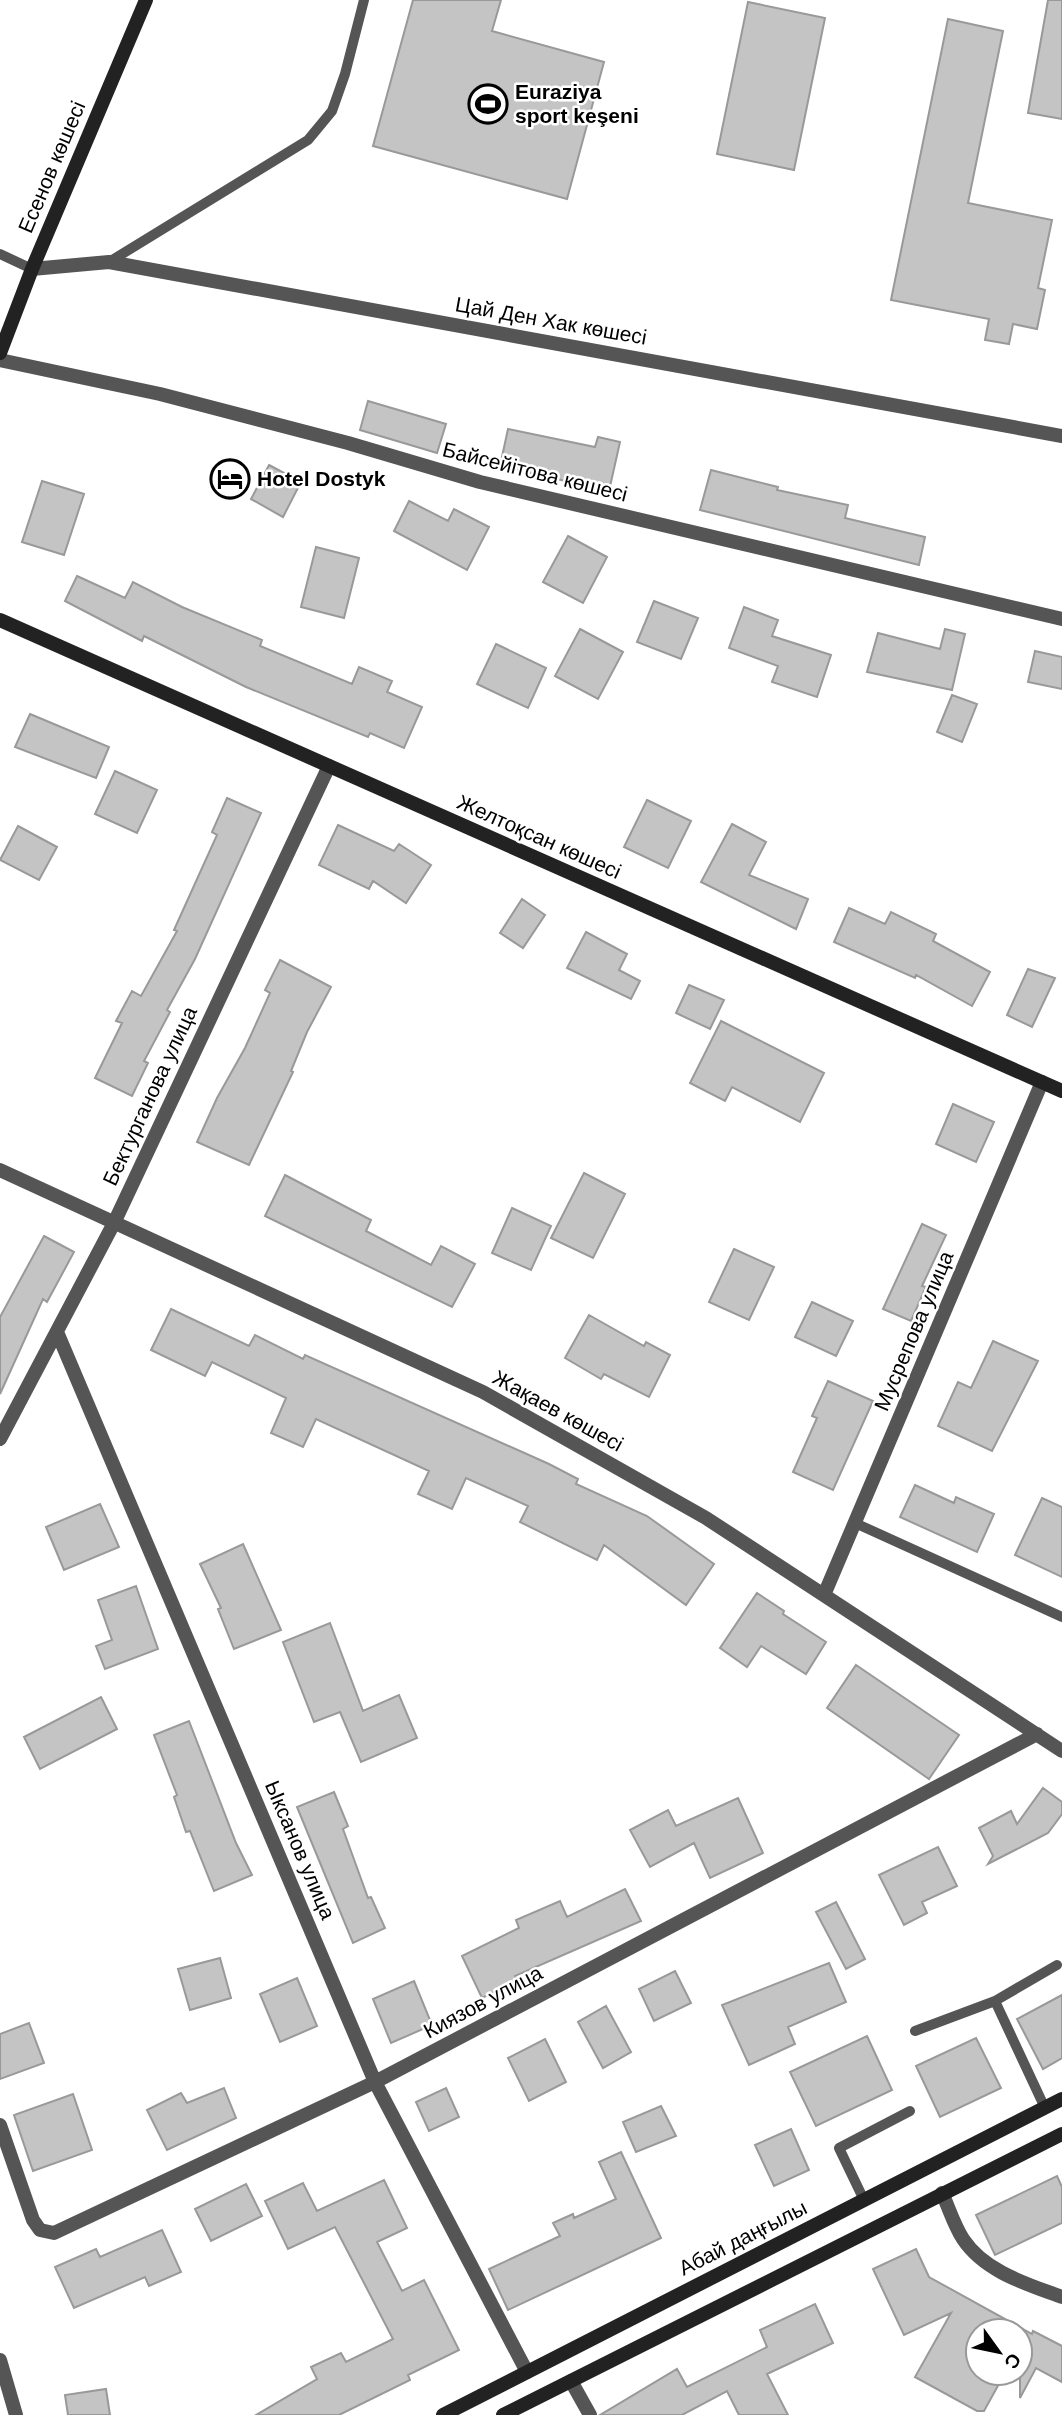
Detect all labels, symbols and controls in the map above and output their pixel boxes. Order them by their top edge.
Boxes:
place label: Euraziya sport keşeni [515,80,639,127]
sports icon: Euraziya sport keşeni [467,83,509,125]
street label: Есенов көшесі [13,98,90,236]
street label: Цай Ден Хак көшесі [454,292,649,349]
street label: Байсейітова көшесі [440,437,630,506]
hotel icon: Hotel Dostyk [209,458,251,500]
place label: Hotel Dostyk [257,467,386,490]
street label: Желтоқсан көшесі [454,790,625,883]
street label: Бектурганова улица [98,1002,201,1189]
street label: Мусрепова улица [870,1247,958,1414]
street label: Жақаев көшесі [489,1365,627,1456]
street label: Ыксанов улица [261,1777,340,1923]
street label: Киязов улица [419,1960,546,2042]
street label: Абай даңғылы [675,2195,811,2280]
north arrow [964,2317,1034,2387]
text: С [1000,2350,1025,2373]

